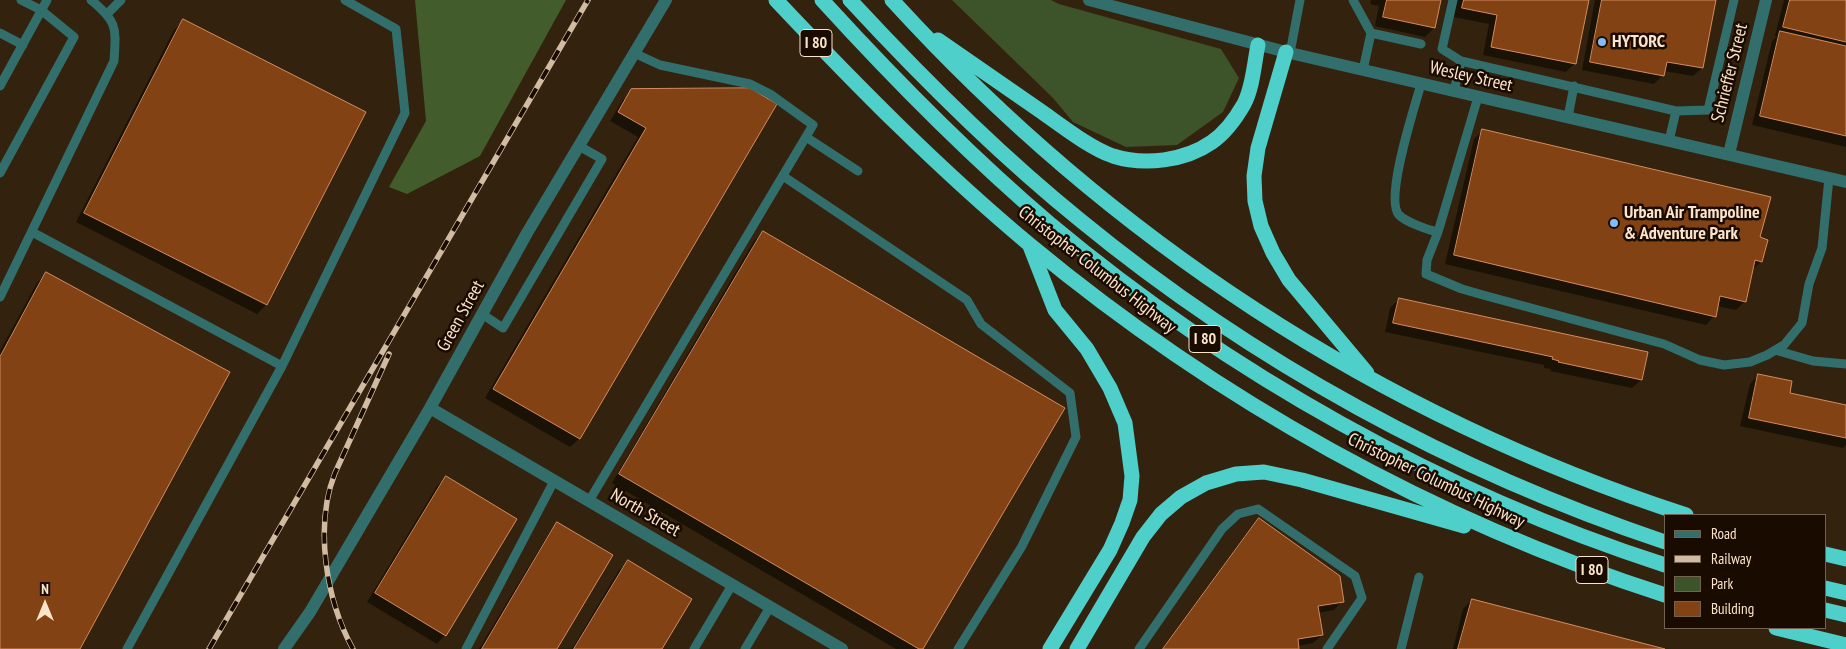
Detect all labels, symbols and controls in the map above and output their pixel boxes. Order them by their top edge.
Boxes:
street label: Schrieffer Street [1707,21,1753,125]
road number: I 80 [800,29,832,56]
place label: HYTORC [1612,31,1665,53]
marker: HYTORC [1596,36,1608,48]
street label: Wesley Street [1428,57,1514,97]
street label: Christopher Columbus Highway [1014,202,1180,338]
place label: Urban Air Trampoline & Adventure Park [1624,202,1760,244]
marker: Urban Air Trampoline & Adventure Park [1608,217,1620,229]
street label: Green Street [433,277,489,355]
road number: I 80 [1189,326,1221,352]
street label: Christopher Columbus Highway [1344,429,1528,533]
street label: North Street [606,484,684,542]
legend [1664,514,1826,629]
text: Road [1711,524,1737,543]
text: Railway [1711,549,1751,568]
road number: I 80 [1576,556,1608,584]
text: Park [1711,574,1733,593]
north arrow [20,579,70,629]
text: N [41,580,49,598]
text: Building [1711,599,1754,618]

